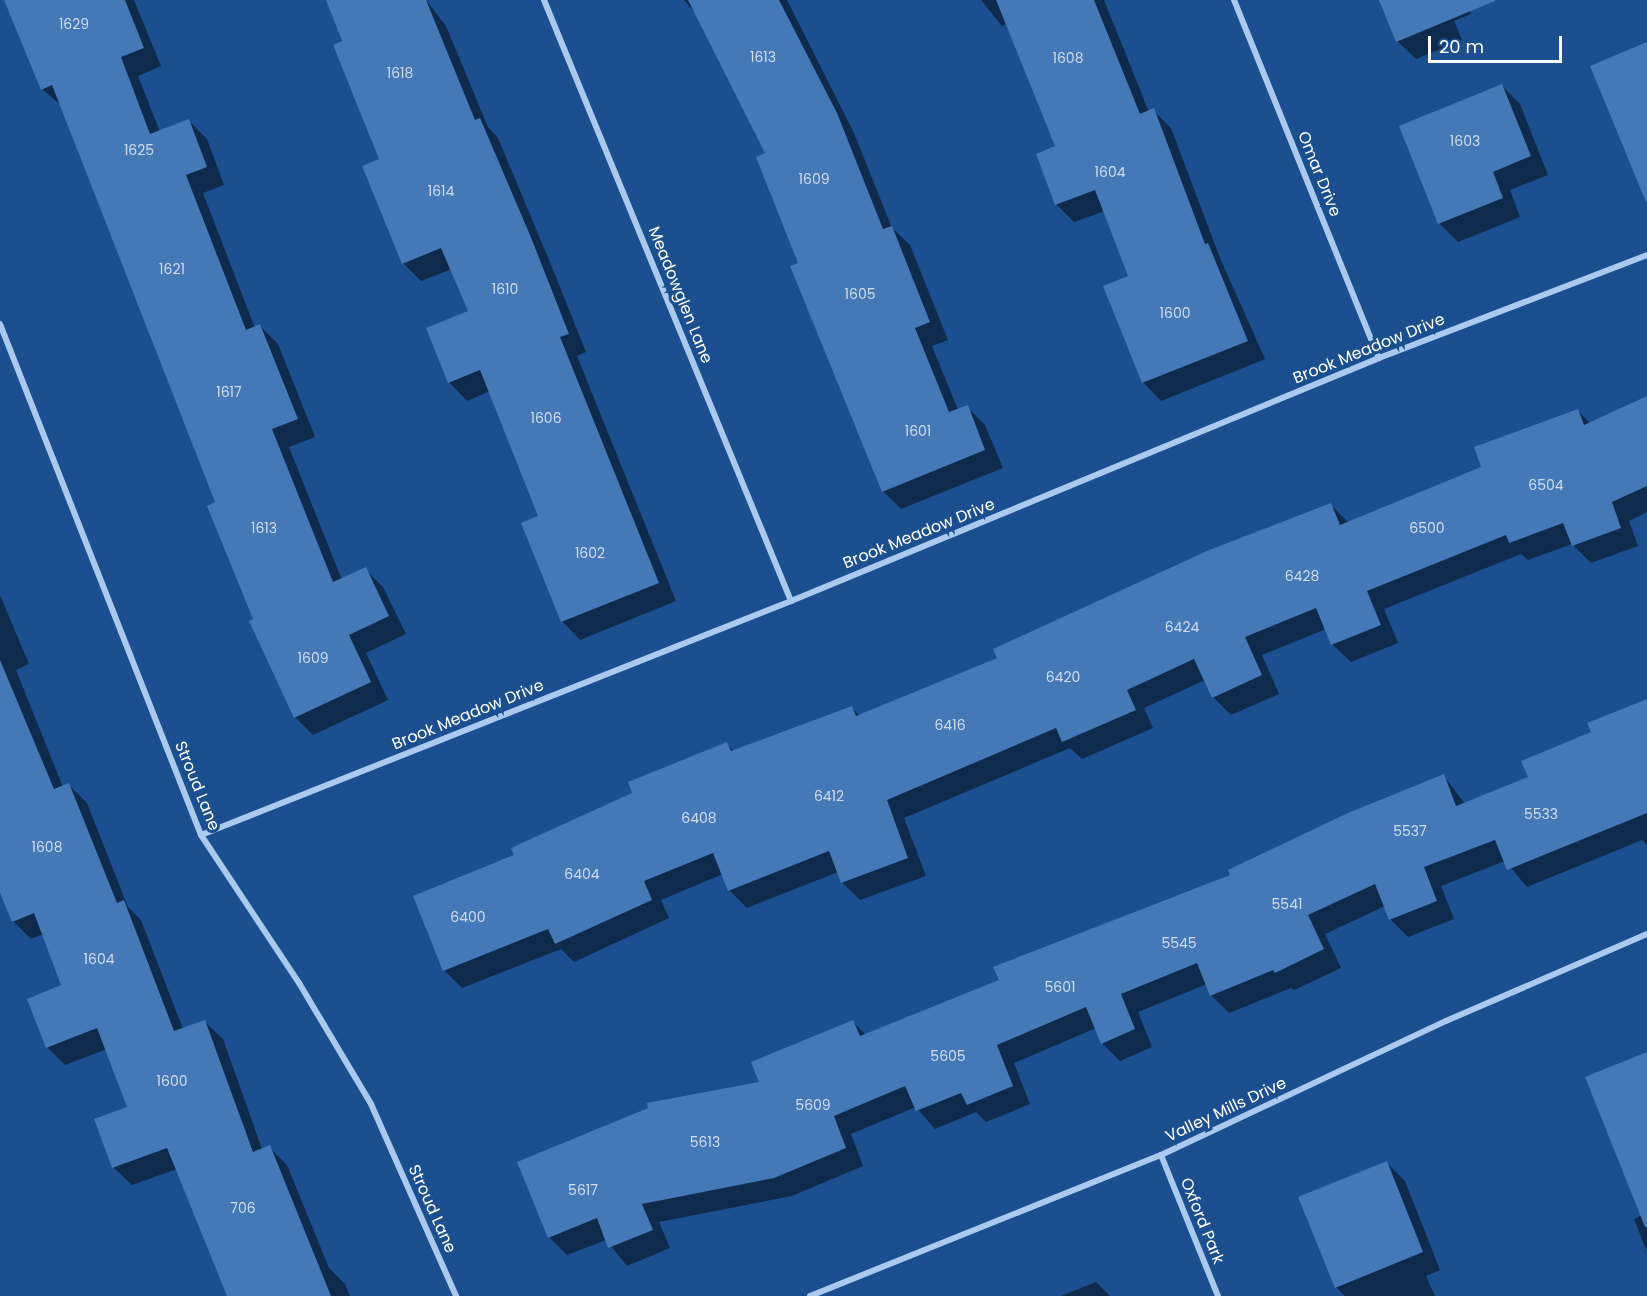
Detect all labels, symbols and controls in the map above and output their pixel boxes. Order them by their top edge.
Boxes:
house number: 1629 [59,16,89,32]
scale bar [1431,24,1564,62]
text: 20 m [1439,34,1484,59]
house number: 1613 [750,49,776,65]
house number: 1608 [1053,50,1083,66]
house number: 1618 [387,65,413,81]
street label: Omar Drive [1293,129,1345,219]
house number: 1603 [1450,133,1480,149]
house number: 1625 [124,142,154,158]
house number: 1604 [1095,164,1125,180]
house number: 1609 [799,171,829,187]
house number: 1614 [428,183,454,199]
street label: Meadowglen Lane [644,224,716,366]
house number: 1621 [159,261,185,277]
house number: 1610 [492,281,518,297]
house number: 1605 [845,286,875,302]
house number: 1600 [1160,305,1190,321]
street label: Brook Meadow Drive [1290,310,1448,388]
house number: 1617 [216,384,242,400]
house number: 1606 [530,410,562,426]
house number: 1601 [905,423,931,439]
house number: 6504 [1528,477,1564,493]
street label: Brook Meadow Drive [840,495,998,573]
house number: 1613 [251,520,277,536]
house number: 6500 [1409,520,1445,536]
house number: 1602 [575,545,605,561]
house number: 6428 [1285,568,1319,584]
house number: 6424 [1165,619,1199,635]
house number: 1609 [298,650,328,666]
house number: 6420 [1046,669,1080,685]
street label: Brook Meadow Drive [389,676,547,754]
house number: 6416 [934,717,966,733]
street label: Stroud Lane [170,739,224,833]
house number: 6412 [814,788,844,804]
house number: 5533 [1524,806,1558,822]
house number: 6408 [681,810,717,826]
house number: 5537 [1393,823,1427,839]
house number: 1608 [32,839,62,855]
house number: 6404 [564,866,600,882]
house number: 5541 [1272,896,1302,912]
house number: 6400 [450,909,486,925]
house number: 5545 [1161,935,1197,951]
house number: 1604 [84,951,114,967]
house number: 5601 [1045,979,1075,995]
house number: 5605 [930,1048,966,1064]
house number: 1600 [157,1073,187,1089]
street label: Valley Mills Drive [1163,1074,1289,1146]
house number: 5609 [795,1097,831,1113]
house number: 5613 [690,1134,720,1150]
street label: Stroud Lane [404,1162,460,1256]
street label: Oxford Park [1176,1175,1228,1267]
house number: 5617 [568,1182,598,1198]
house number: 706 [230,1200,256,1216]

